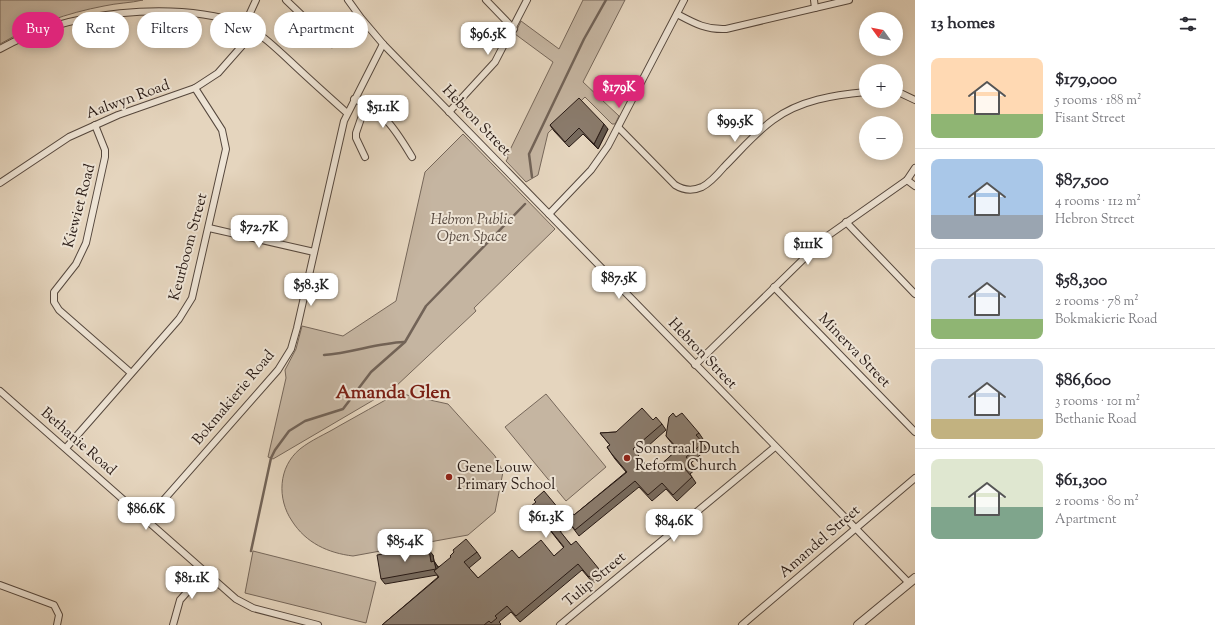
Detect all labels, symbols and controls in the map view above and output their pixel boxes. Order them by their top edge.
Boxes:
chip: Buy [12,12,64,48]
chip: Rent [72,12,129,48]
chip: Filters [137,12,202,48]
chip: New [210,12,266,48]
chip: Apartment [274,12,368,48]
north arrow [859,12,903,56]
map controls [859,12,903,160]
text: 13 homes [931,12,995,36]
icon: filters [1177,13,1199,35]
pin: $96.5K [455,22,521,56]
text: $96.5K [470,26,506,44]
button: + [859,64,903,108]
text: $179,000 [1055,68,1117,92]
icon: home [963,74,1011,122]
street label: Aalwyn Road [83,75,173,125]
pin: $179K [591,75,647,109]
text: $179K [602,79,636,97]
street label: Hebron Street [437,81,515,161]
text: 5 rooms · 188 m² [1055,92,1141,110]
pin: $51.1K [350,95,416,129]
text: $51.1K [367,99,399,117]
pin: $99.5K [702,109,768,143]
text: Fisant Street [1055,110,1125,128]
text: $99.5K [717,113,753,131]
button: − [859,116,903,160]
street label: Kiewiet Road [59,161,101,250]
text: $87,500 [1055,169,1109,193]
icon: home [963,175,1011,223]
street label: Keurboom Street [165,191,213,303]
text: 4 rooms · 112 m² [1055,193,1141,211]
park label: Hebron Public Open Space [430,210,514,248]
text: Hebron Street [1055,211,1134,229]
pin: $72.7K [226,215,292,249]
text: $72.7K [240,219,278,237]
pin: $111K [780,232,836,266]
text: $111K [793,236,823,254]
pin: $87.5K [586,266,652,300]
text: $58,300 [1055,269,1107,293]
text: $87.5K [601,270,637,288]
pin: $58.3K [278,273,344,307]
icon: home [963,275,1011,323]
text: $58.3K [293,277,329,295]
text: 2 rooms · 78 m² [1055,293,1139,311]
street label: Minerva Street [813,309,895,393]
text: Bokmakierie Road [1055,311,1157,329]
street label: Hebron Street [663,314,741,394]
street label: Bokmakierie Road [188,346,280,450]
text: $86,600 [1055,369,1111,393]
icon: home [963,375,1011,423]
district label: Amanda Glen [335,380,451,407]
text: 3 rooms · 101 m² [1055,393,1140,411]
street label: Bethanie Road [36,403,121,481]
text: Bethanie Road [1055,411,1137,429]
place label: Sonstraal Dutch Reform Church [635,439,740,477]
marker: Sonstraal Dutch Reform Church [622,453,632,463]
place label: Gene Louw Primary School [457,458,555,496]
text: $61,300 [1055,469,1107,493]
marker: Gene Louw Primary School [444,472,454,482]
icon: home [963,475,1011,523]
text: 2 rooms · 80 m² [1055,493,1139,511]
pin: $86.6K [113,497,179,531]
text: $86.6K [127,501,165,519]
street label: Amandel Street [775,501,865,583]
pin: $61.3K [513,505,579,539]
text: $61.3K [528,509,564,527]
pin: $84.6K [641,509,707,543]
text: Apartment [1055,511,1116,529]
text: $84.6K [655,513,693,531]
pin: $85.4K [372,529,438,563]
text: $85.4K [386,533,424,551]
street label: Tulip Street [559,547,631,613]
pin: $81.1K [159,566,225,600]
text: $81.1K [175,570,209,588]

